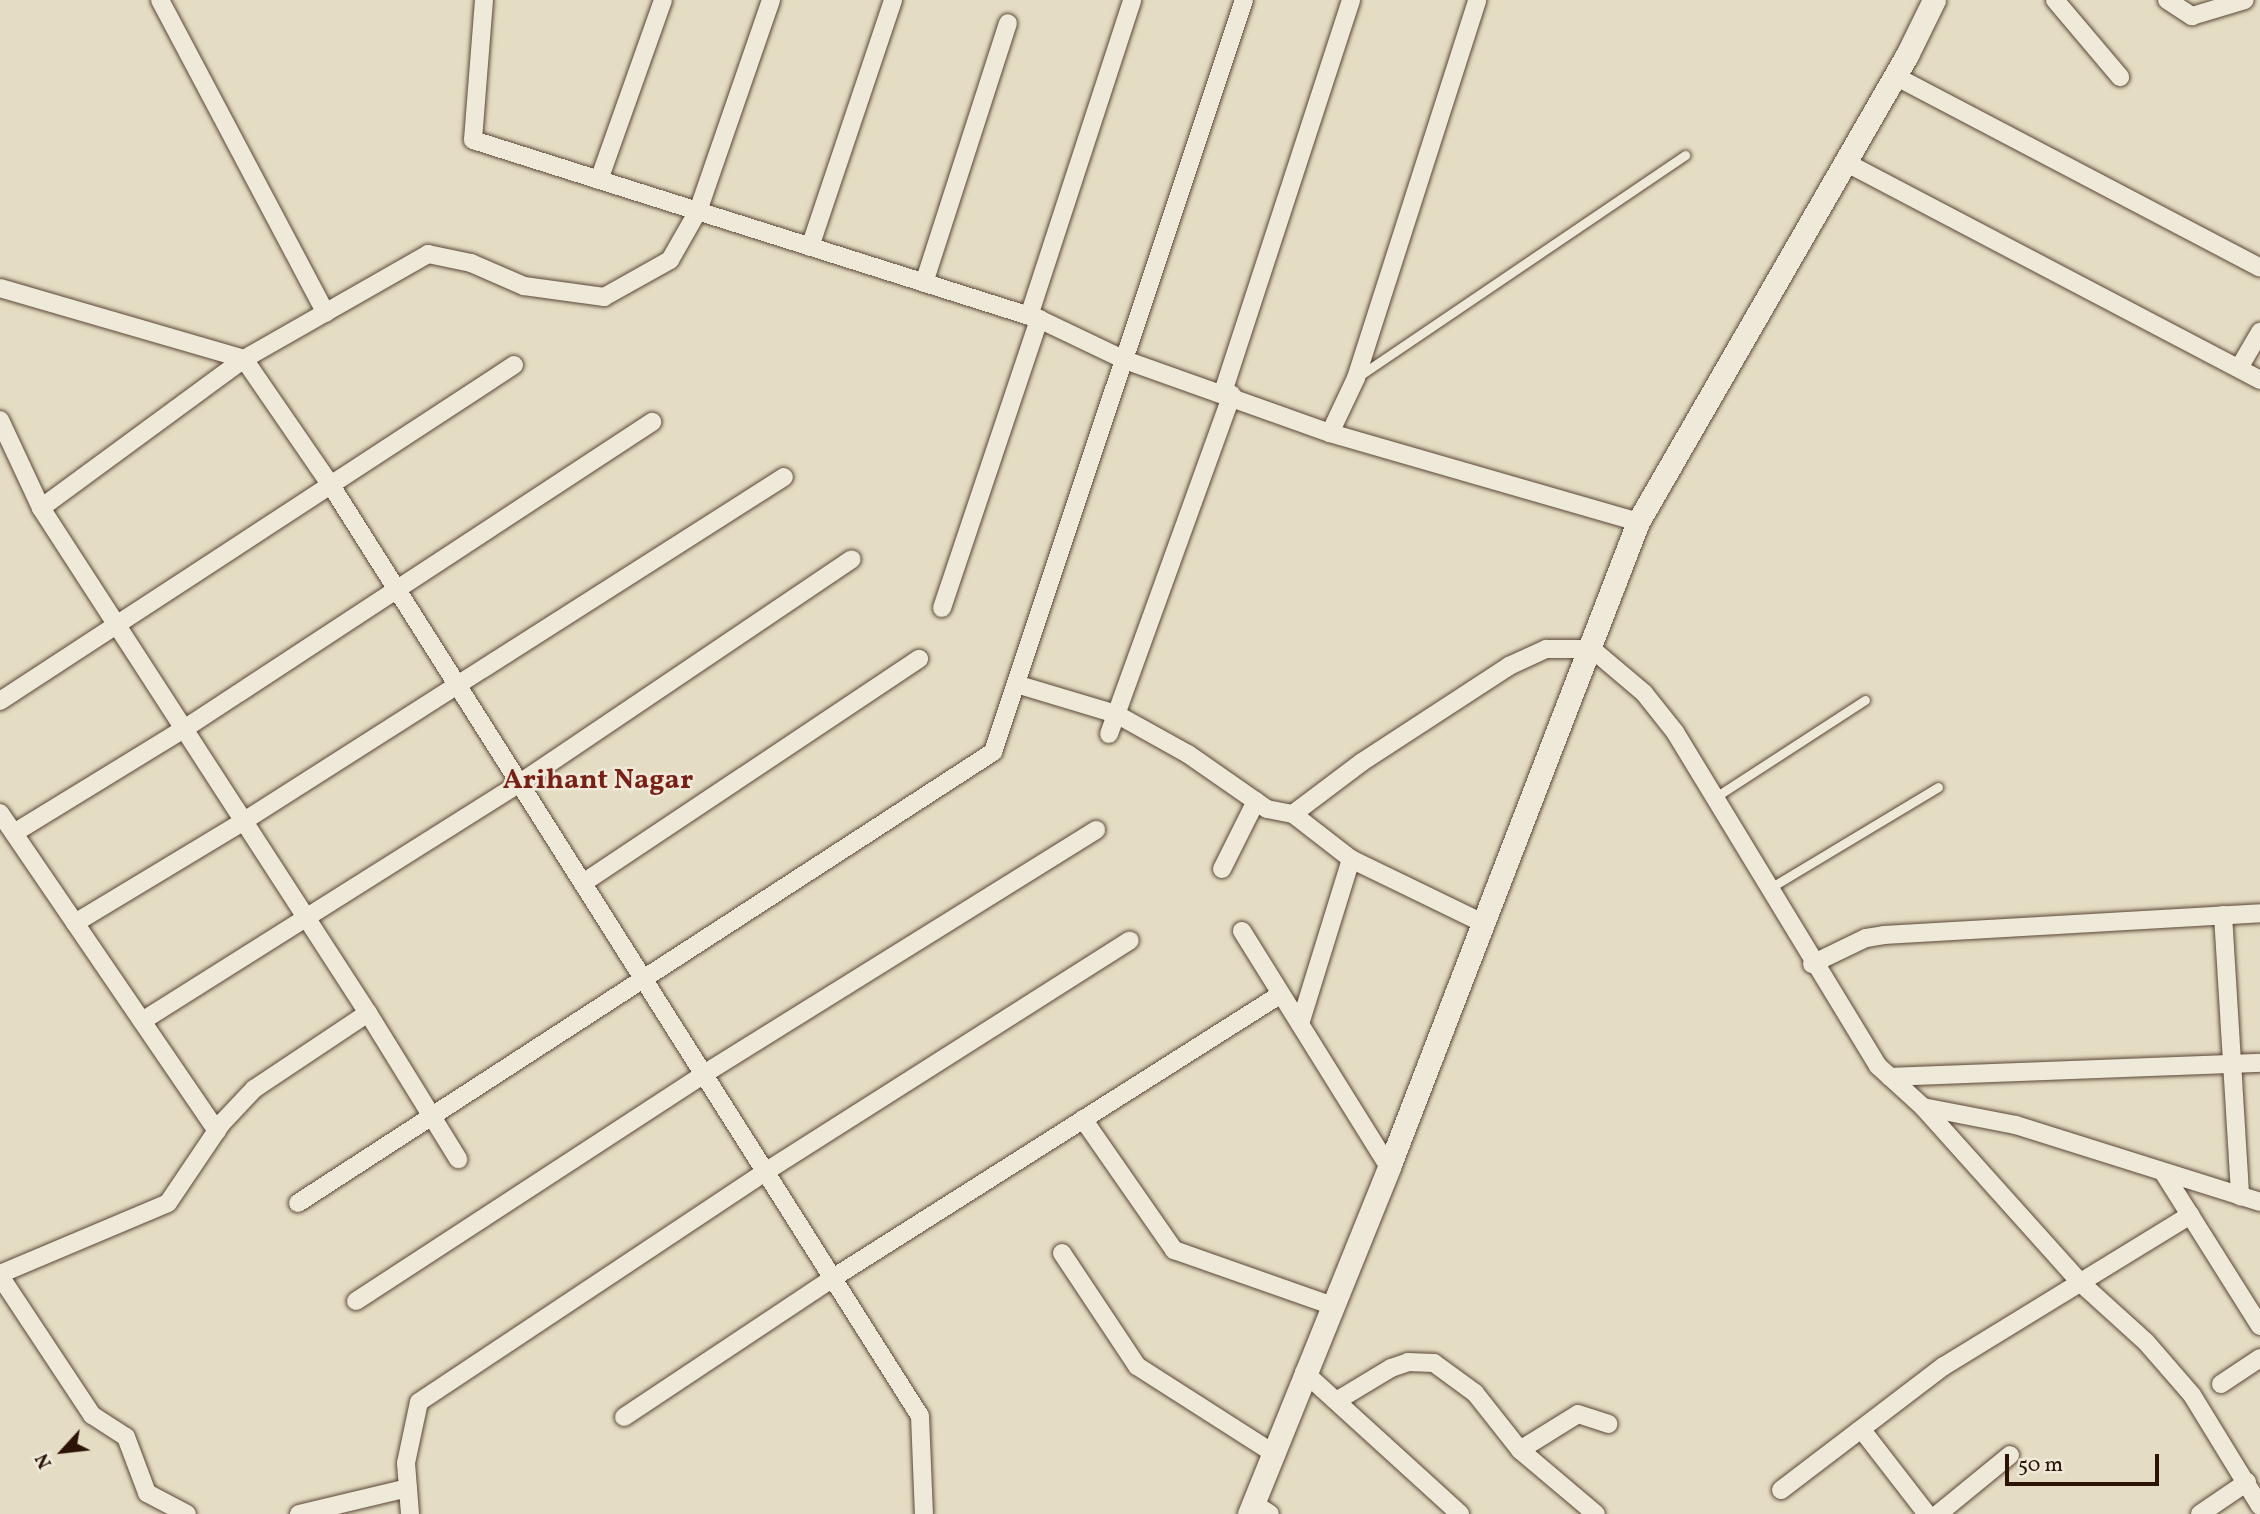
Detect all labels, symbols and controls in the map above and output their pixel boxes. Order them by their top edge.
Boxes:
district label: Arihant Nagar [503,764,693,798]
north arrow [28,1416,98,1486]
scale bar [2008,1440,2162,1484]
text: N [30,1448,59,1473]
text: 50 m [2018,1451,2063,1480]

